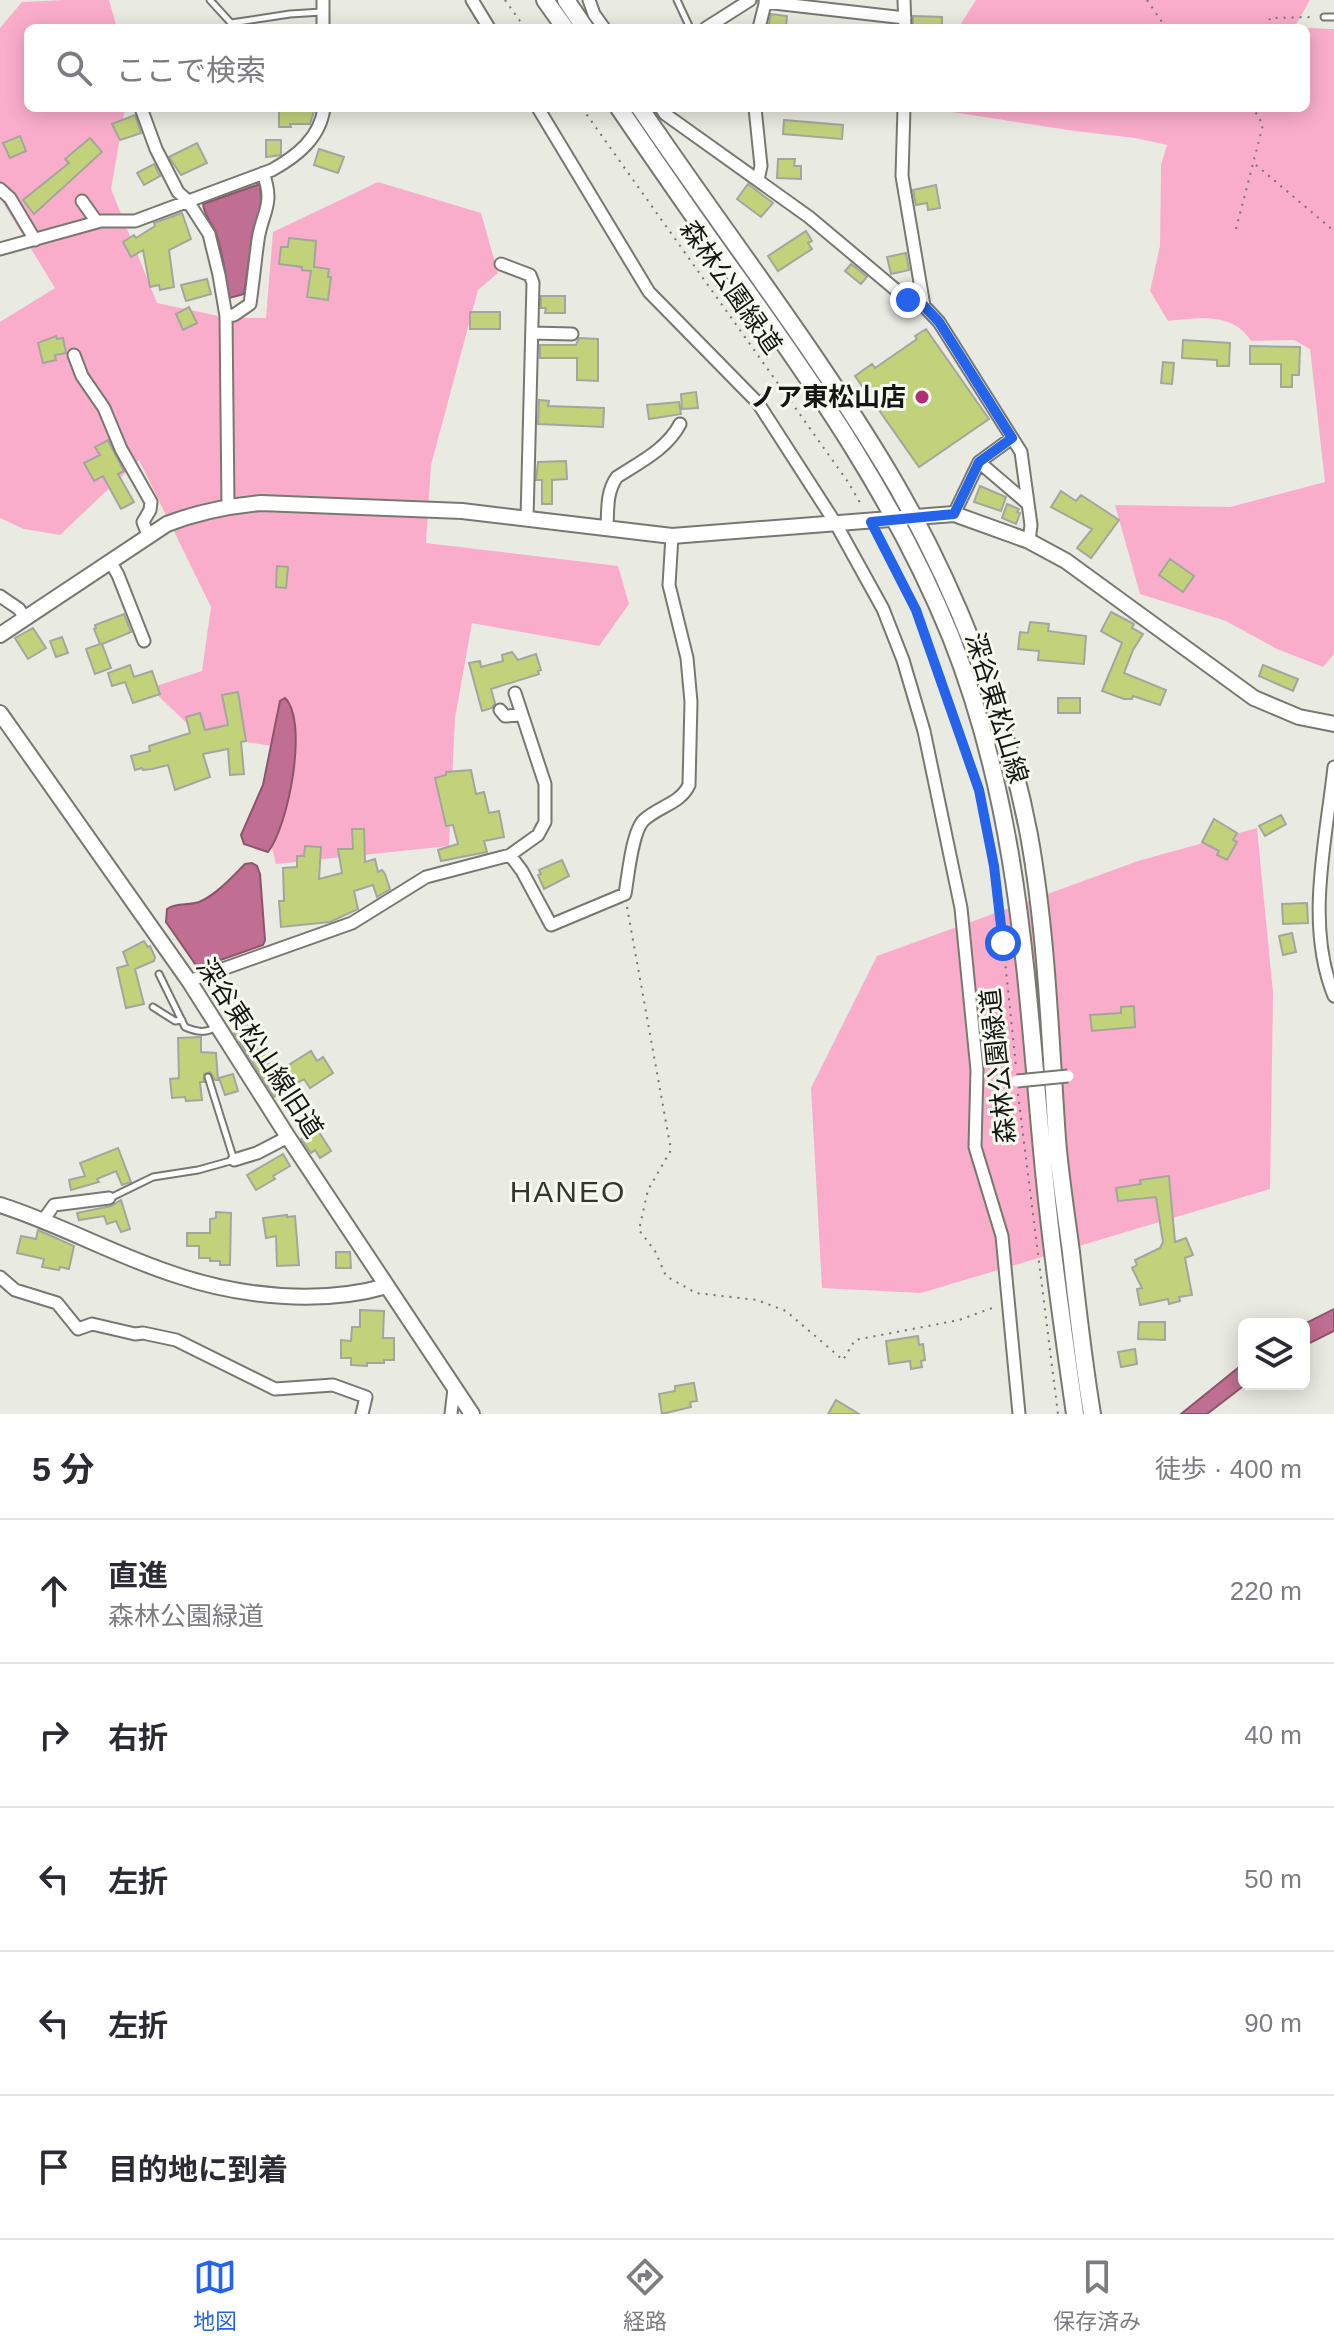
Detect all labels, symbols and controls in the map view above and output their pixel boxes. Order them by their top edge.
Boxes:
search box [24,24,1310,112]
icon: search [52,46,96,90]
text: ここで検索 [116,54,266,87]
street label: 森林公園緑道 [674,214,788,360]
route end [890,282,926,318]
place label: ノア東松山店 [750,382,906,412]
marker: ノア東松山店 [913,388,931,406]
street label: 深谷東松山線 [960,629,1034,787]
route start [985,925,1021,961]
street label: 深谷東松山線旧道 [191,953,329,1143]
street label: 森林公園緑道 [975,987,1021,1145]
district label: HANEO [510,1175,626,1208]
map controls [1238,1318,1310,1390]
button: layers [1238,1318,1310,1390]
text: 5 分 [32,1450,94,1488]
text: 徒歩 · 400 m [1155,1454,1302,1484]
text: 直進 [108,1559,168,1592]
icon: ahead [32,1569,76,1613]
text: 220 m [1230,1576,1302,1606]
text: 森林公園緑道 [108,1601,264,1631]
icon: right [32,1713,76,1757]
text: 40 m [1244,1720,1302,1750]
text: 右折 [108,1721,168,1754]
icon: left [32,1857,76,1901]
text: 50 m [1244,1864,1302,1894]
text: 左折 [108,1865,168,1898]
icon: left [32,2001,76,2045]
text: 90 m [1244,2008,1302,2038]
text: 左折 [108,2009,168,2042]
icon: arrive [32,2145,76,2189]
text: 目的地に到着 [108,2153,288,2186]
tab: 地図 [193,2255,237,2335]
tab: 経路 [623,2255,667,2335]
tab: 保存済み [1053,2255,1141,2335]

